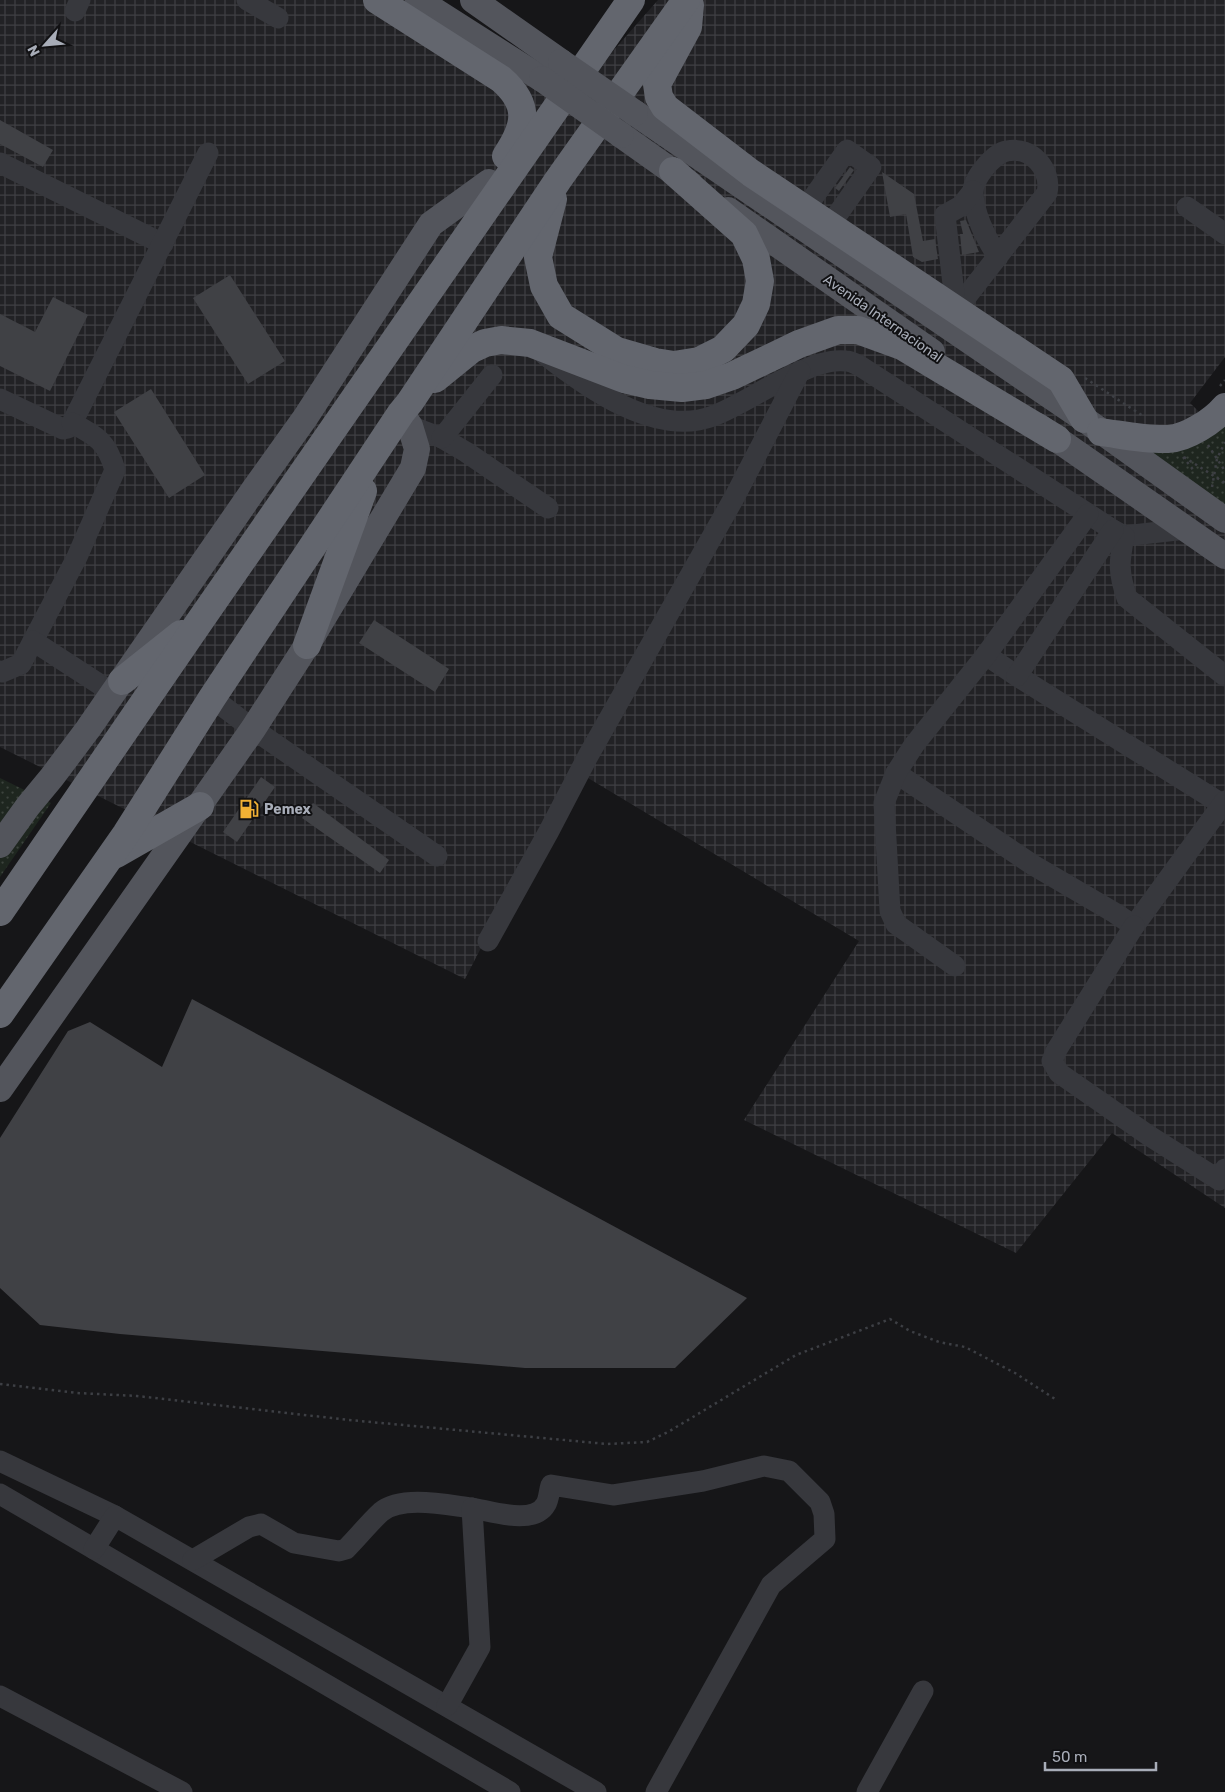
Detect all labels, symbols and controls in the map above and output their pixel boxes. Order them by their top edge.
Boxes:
north arrow [20,20,70,70]
text: N [24,42,44,59]
street label: Avenida Internacional [820,271,946,366]
fuel station icon: Pemex [238,798,260,820]
place label: Pemex [264,801,312,818]
scale bar [1045,1740,1156,1772]
text: 50 m [1052,1748,1087,1766]

